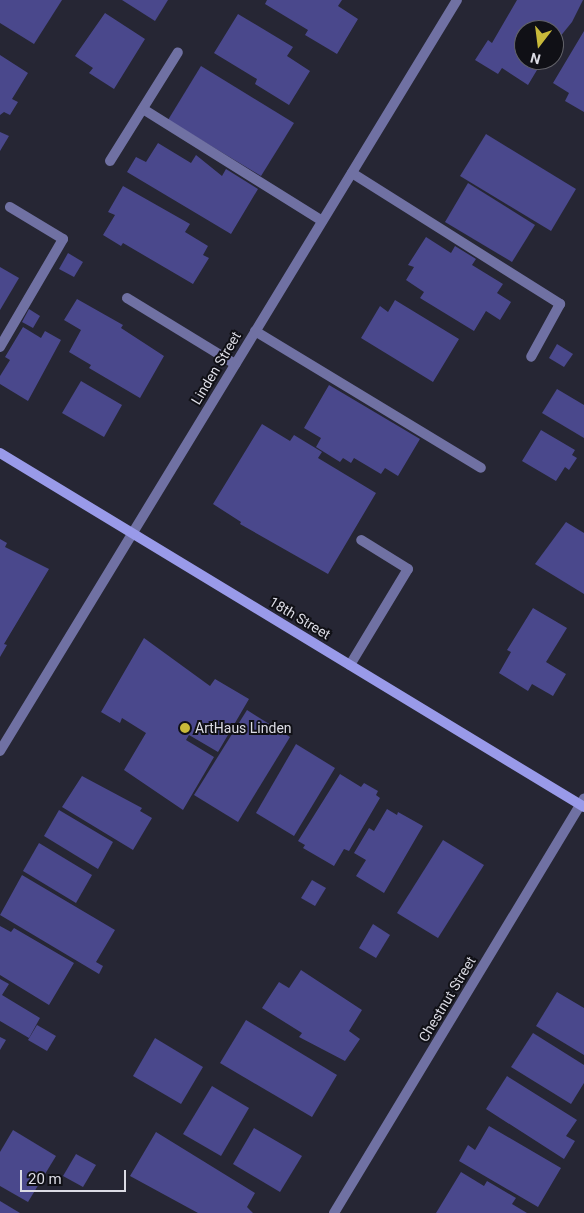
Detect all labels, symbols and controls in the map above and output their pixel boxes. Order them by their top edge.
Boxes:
north arrow [514,20,564,70]
text: N [529,50,542,68]
street label: Linden Street [188,328,244,408]
street label: 18th Street [266,593,334,643]
place label: ArtHaus Linden [195,720,292,736]
marker: ArtHaus Linden [179,722,191,734]
street label: Chestnut Street [415,953,479,1045]
scale bar [22,1160,129,1192]
text: 20 m [28,1170,62,1188]

